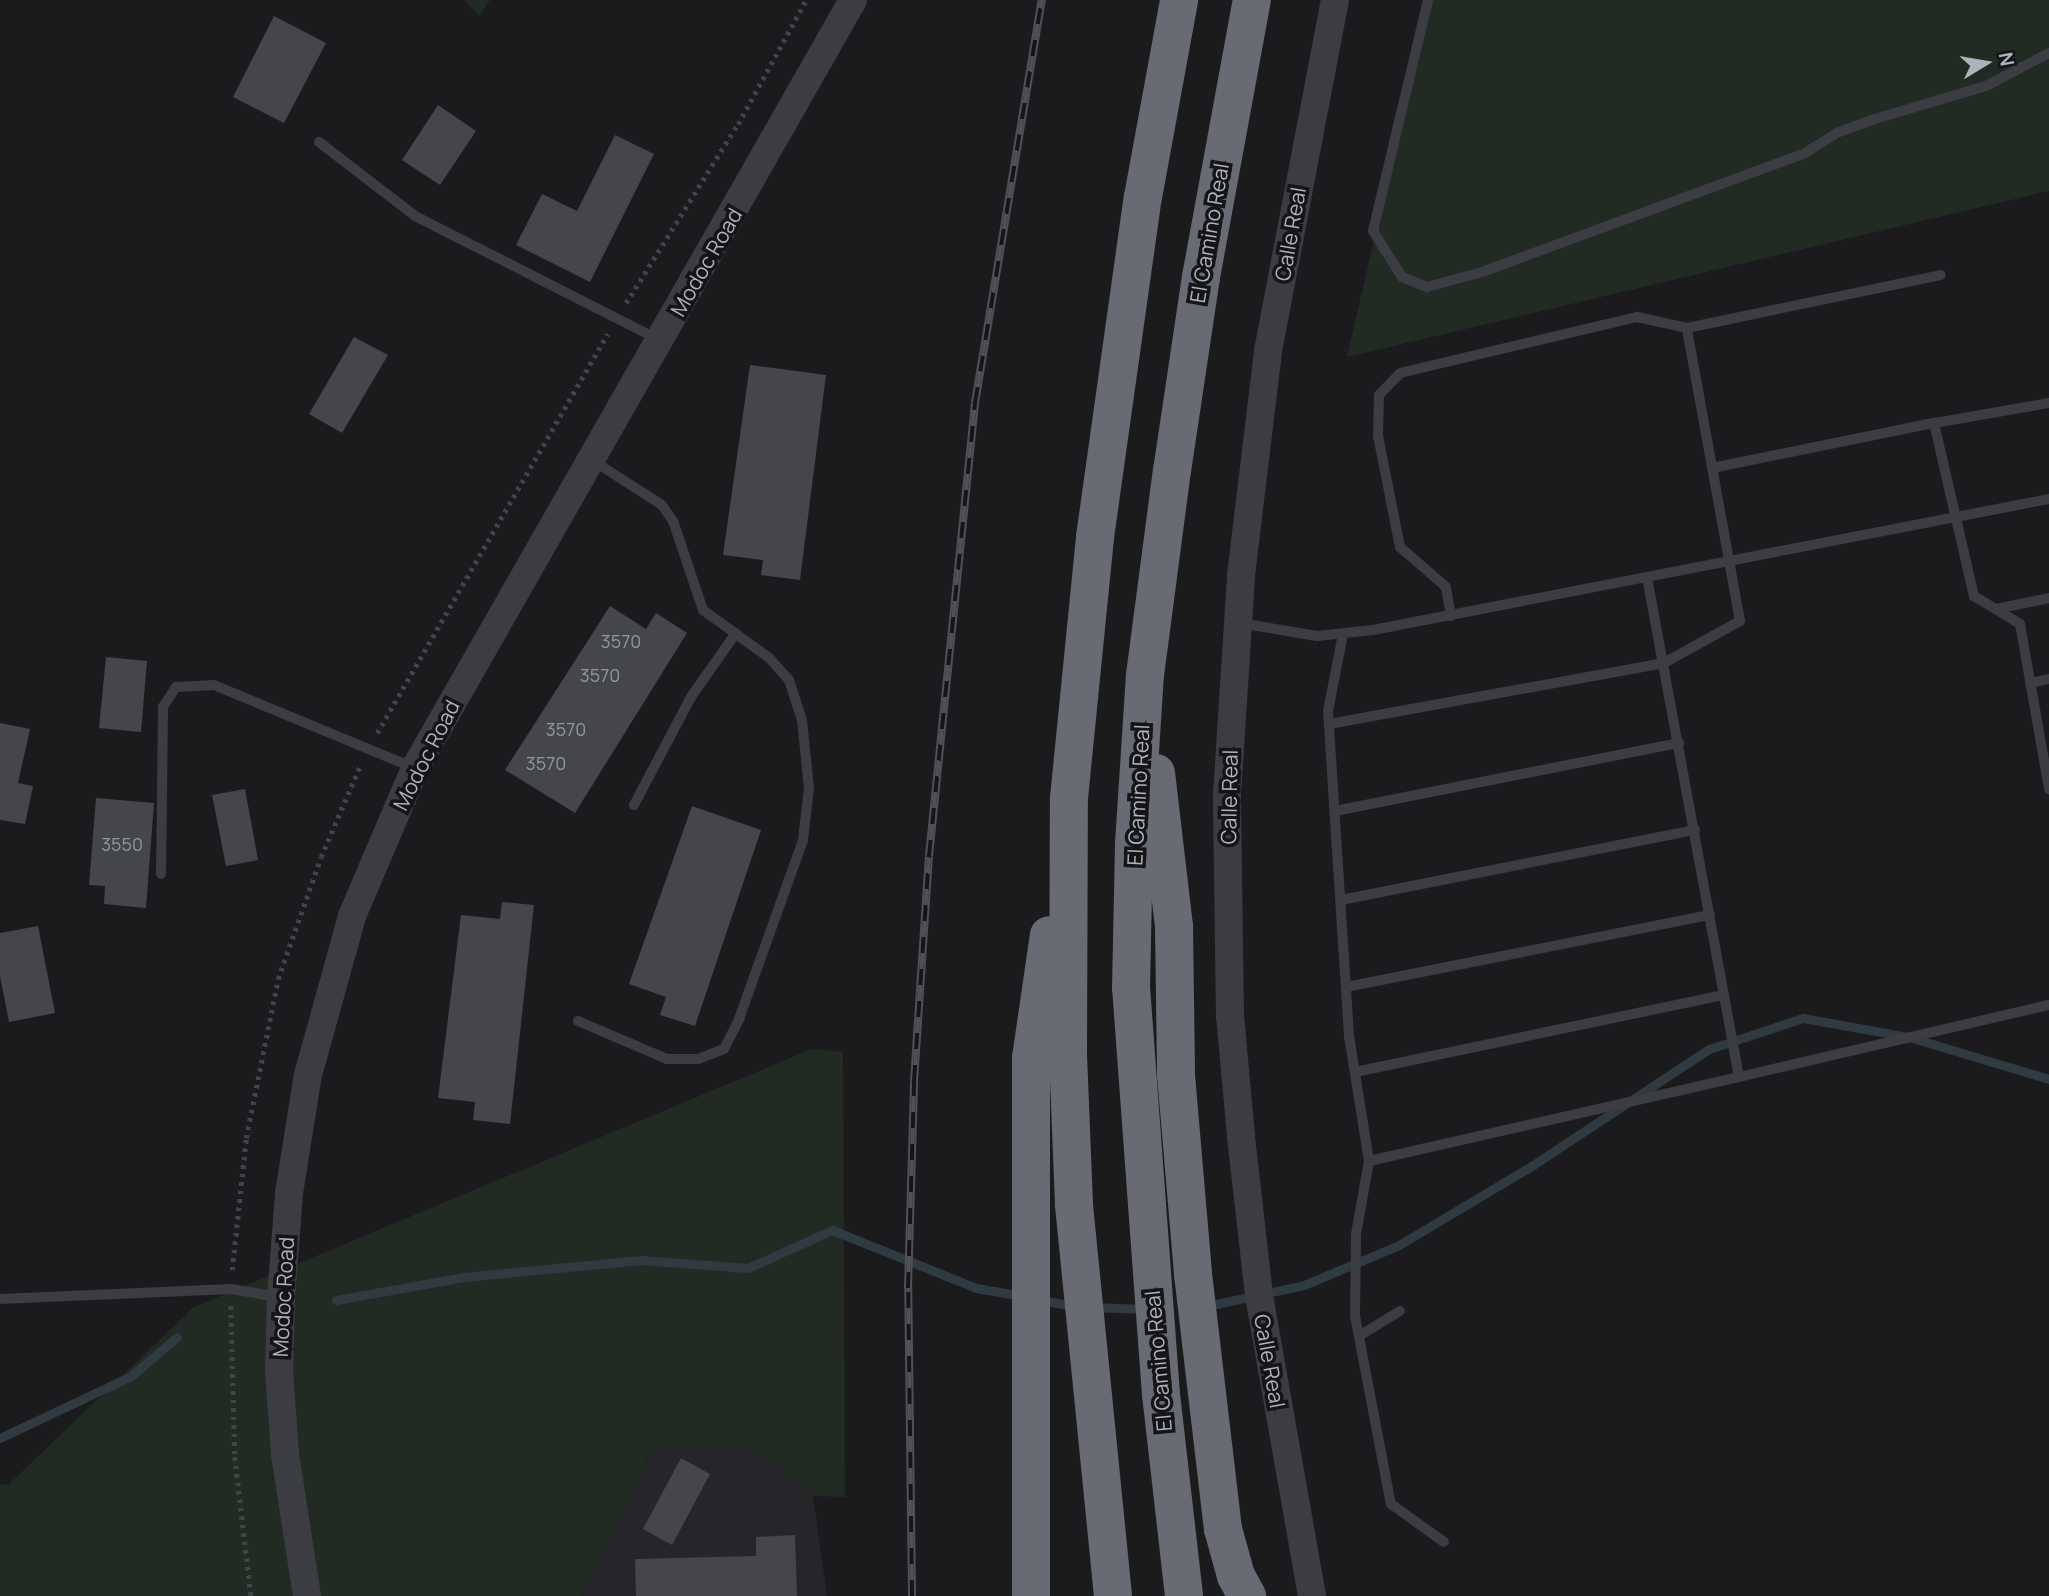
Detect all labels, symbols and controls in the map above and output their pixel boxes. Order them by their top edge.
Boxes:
north arrow [1951,28,2021,98]
text: N [1993,50,2021,68]
street label: El Camino Real [1184,161,1234,305]
street label: Calle Real [1269,185,1311,283]
street label: Modoc Road [665,204,747,320]
house number: 3570 [601,630,641,652]
house number: 3570 [580,664,620,686]
street label: Modoc Road [387,696,465,814]
house number: 3570 [546,718,586,740]
street label: El Camino Real [1122,724,1154,866]
street label: Calle Real [1216,749,1242,845]
house number: 3570 [526,752,566,774]
house number: 3550 [101,833,143,855]
street label: Modoc Road [267,1236,299,1358]
street label: El Camino Real [1139,1289,1177,1433]
street label: Calle Real [1249,1312,1291,1410]

